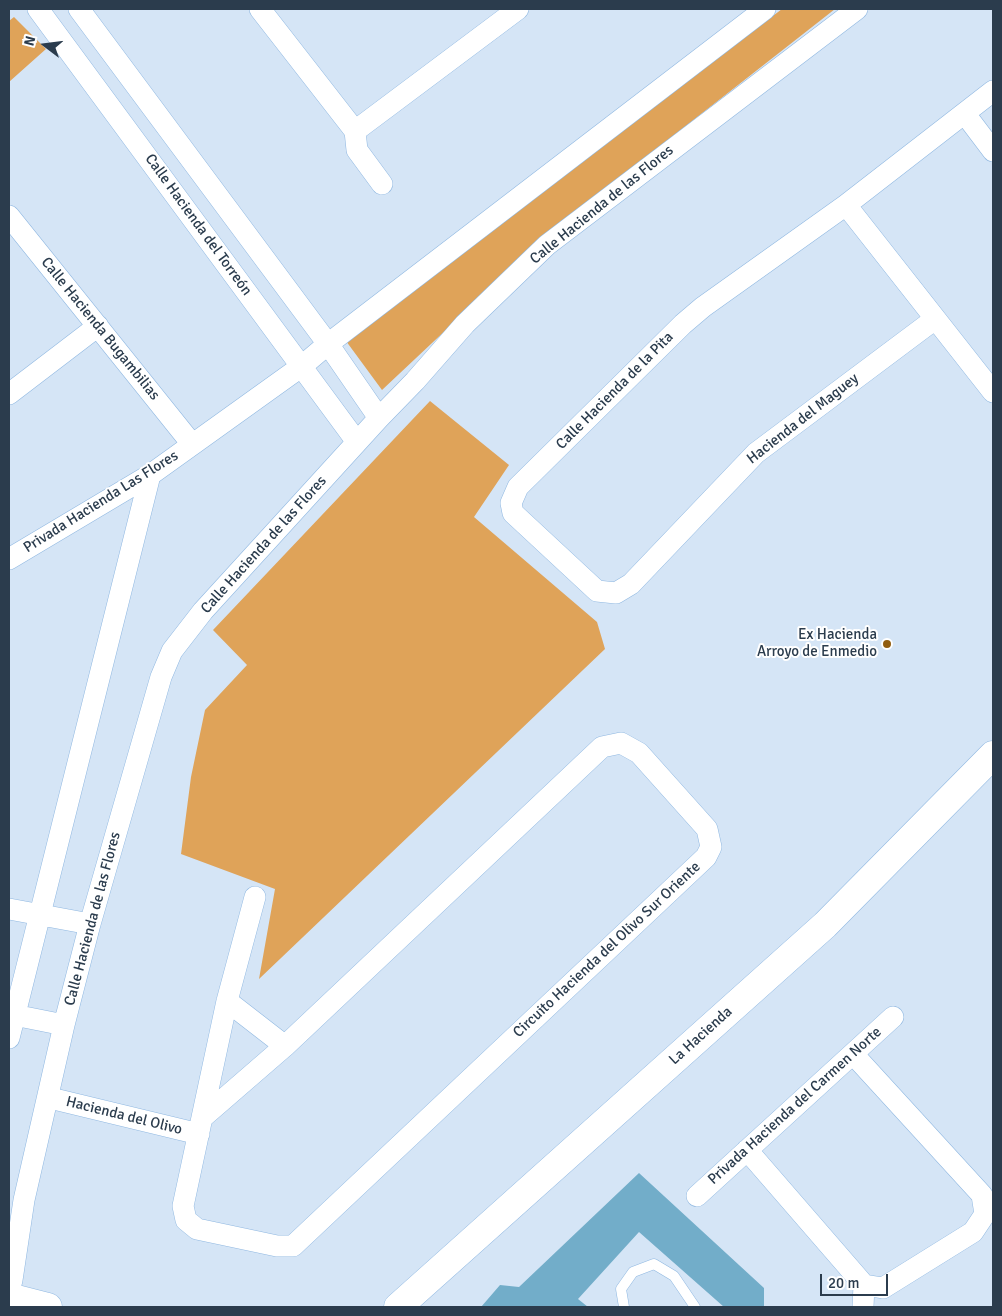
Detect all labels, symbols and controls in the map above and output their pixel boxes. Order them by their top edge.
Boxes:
north arrow [20,20,70,70]
text: N [21,34,40,48]
street label: Calle Hacienda de las Flores [527,142,677,268]
street label: Calle Hacienda del Torreón [141,151,255,299]
street label: Calle Hacienda Bugambilias [37,254,163,404]
street label: Calle Hacienda de la Pita [552,328,678,454]
street label: Hacienda del Maguey [744,370,862,468]
street label: Privada Hacienda Las Flores [20,447,182,557]
street label: Calle Hacienda de las Flores [197,472,331,618]
place label: Ex Hacienda Arroyo de Enmedio [757,626,877,661]
marker: Ex Hacienda Arroyo de Enmedio [881,638,893,650]
street label: Calle Hacienda de las Flores [61,830,125,1008]
street label: Circuito Hacienda del Olivo Sur Oriente [510,858,704,1042]
street label: La Hacienda [666,1003,736,1069]
street label: Privada Hacienda del Carmen Norte [705,1023,885,1189]
street label: Hacienda del Olivo [64,1093,184,1139]
scale bar [822,1264,890,1296]
text: 20 m [828,1274,859,1292]

